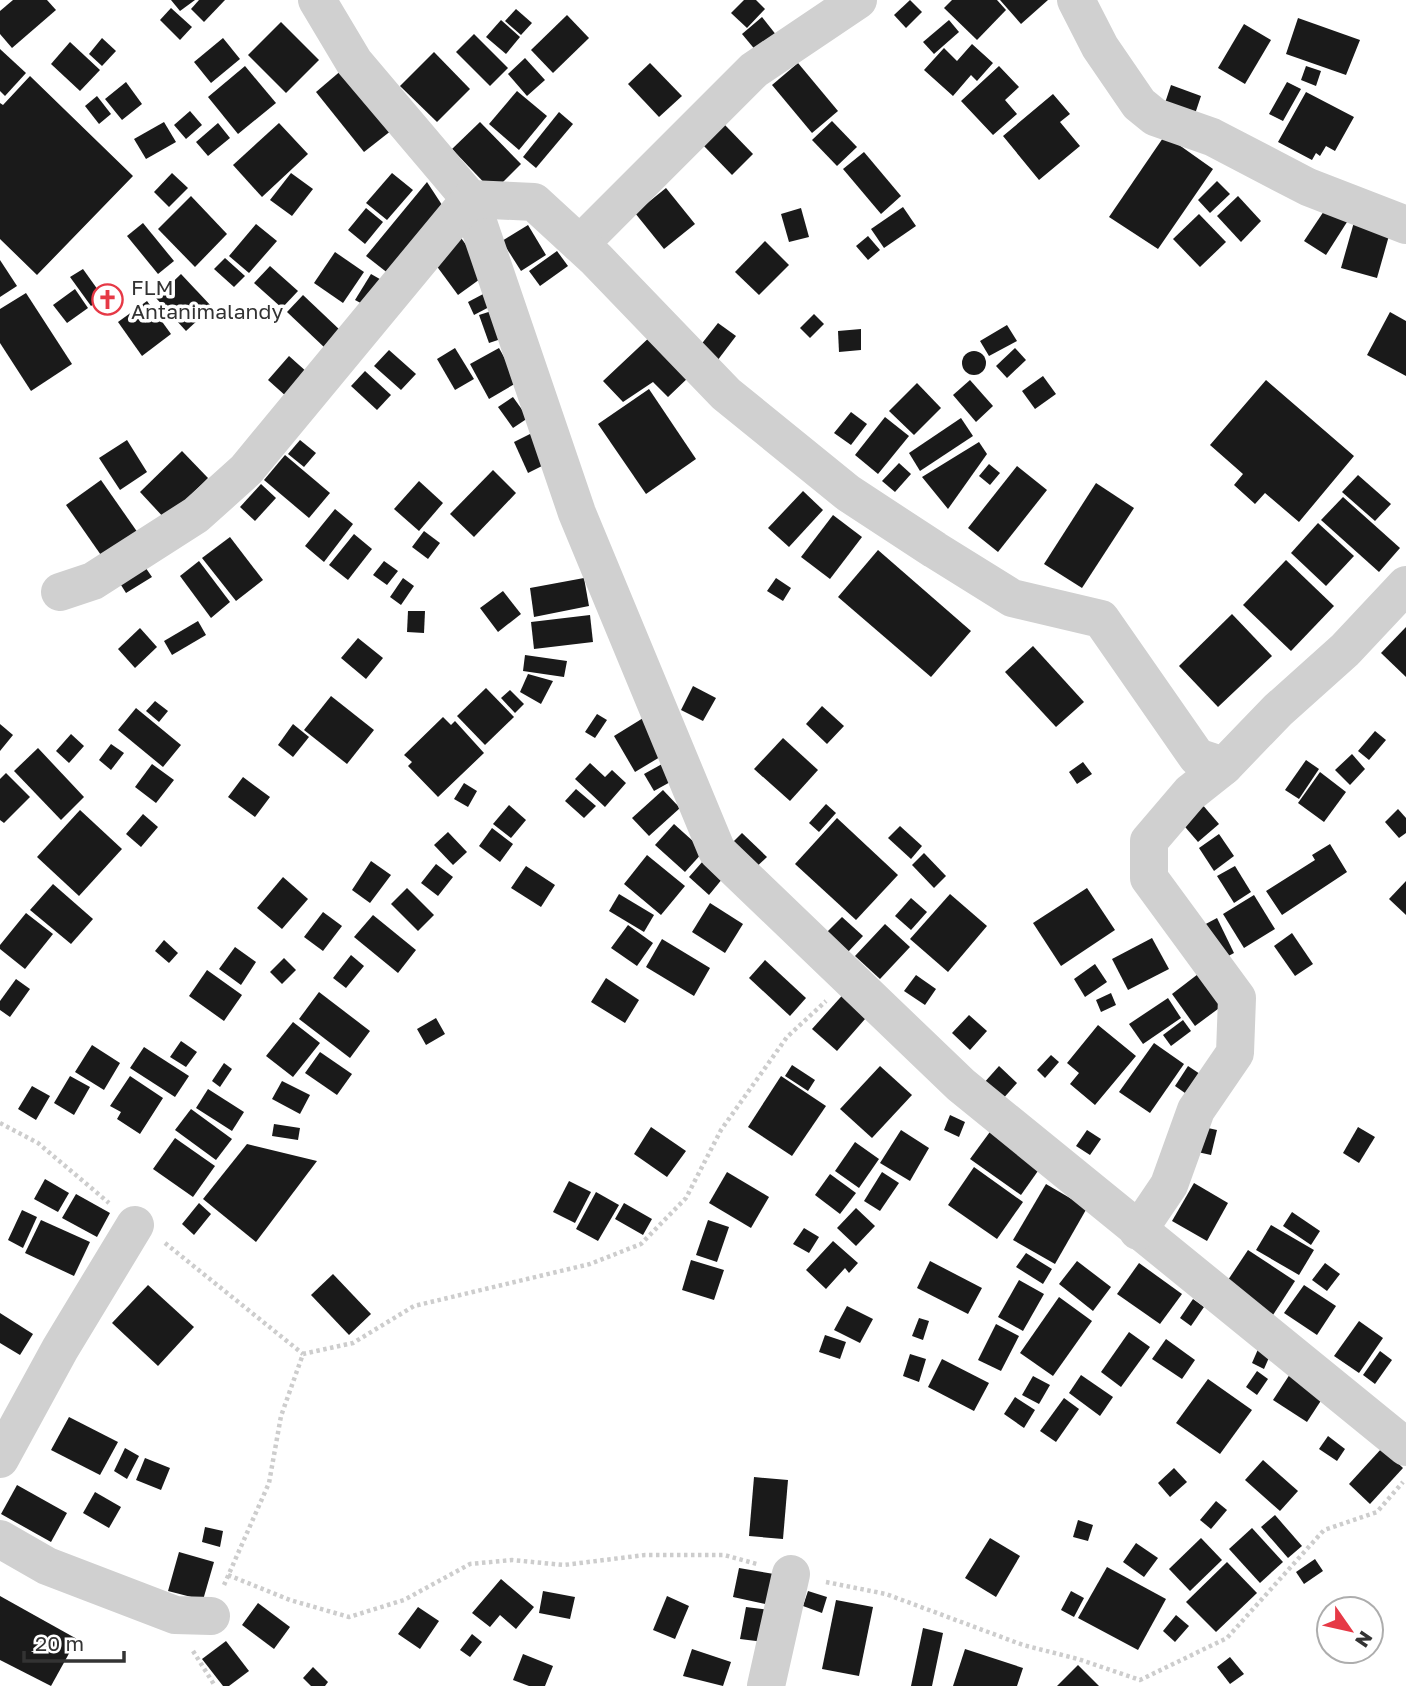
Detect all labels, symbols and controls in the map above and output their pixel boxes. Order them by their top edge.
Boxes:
place label: FLM Antanimalandy [131,274,283,324]
church icon: FLM Antanimalandy [91,283,125,317]
north arrow [1315,1595,1385,1665]
scale bar [24,1620,124,1664]
text: N [1351,1627,1378,1652]
text: 20 m [35,1630,84,1656]

